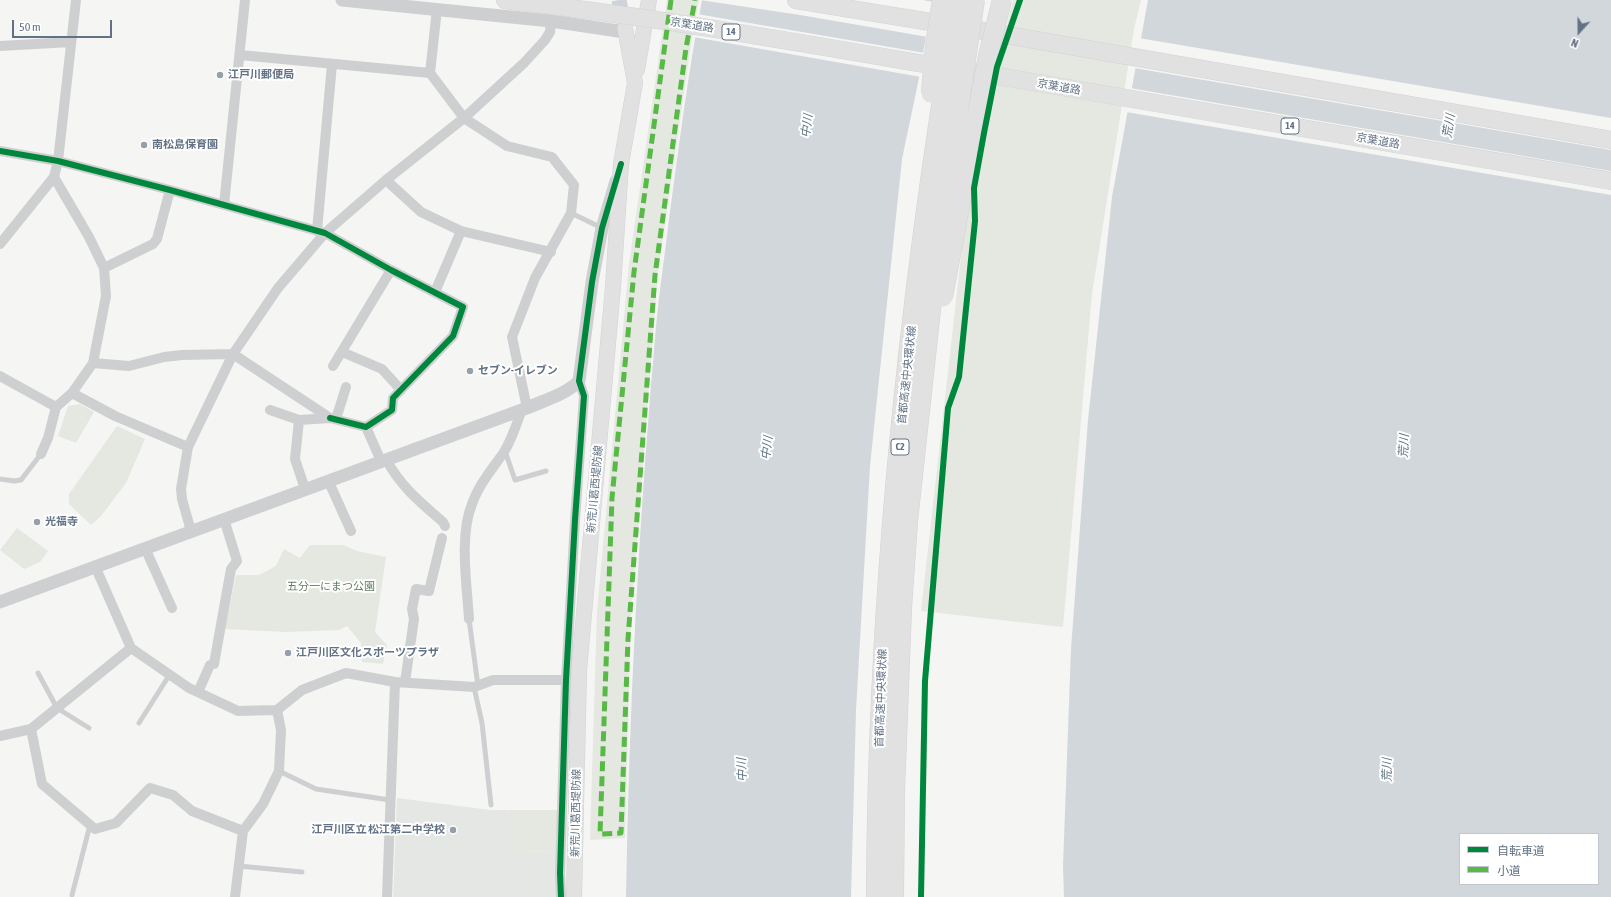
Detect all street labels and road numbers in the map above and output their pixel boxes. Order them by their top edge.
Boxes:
street label: 京葉道路 [669,15,715,35]
road number: 14 [722,24,740,40]
street label: 京葉道路 [1036,77,1082,97]
road number: 14 [1281,118,1299,134]
street label: 京葉道路 [1355,131,1401,151]
street label: 首都高速中央環状線 [895,325,919,425]
road number: C2 [891,439,909,455]
street label: 新荒川葛西堤防線 [585,445,605,533]
street label: 首都高速中央環状線 [873,648,889,748]
street label: 新荒川葛西堤防線 [569,769,583,857]

